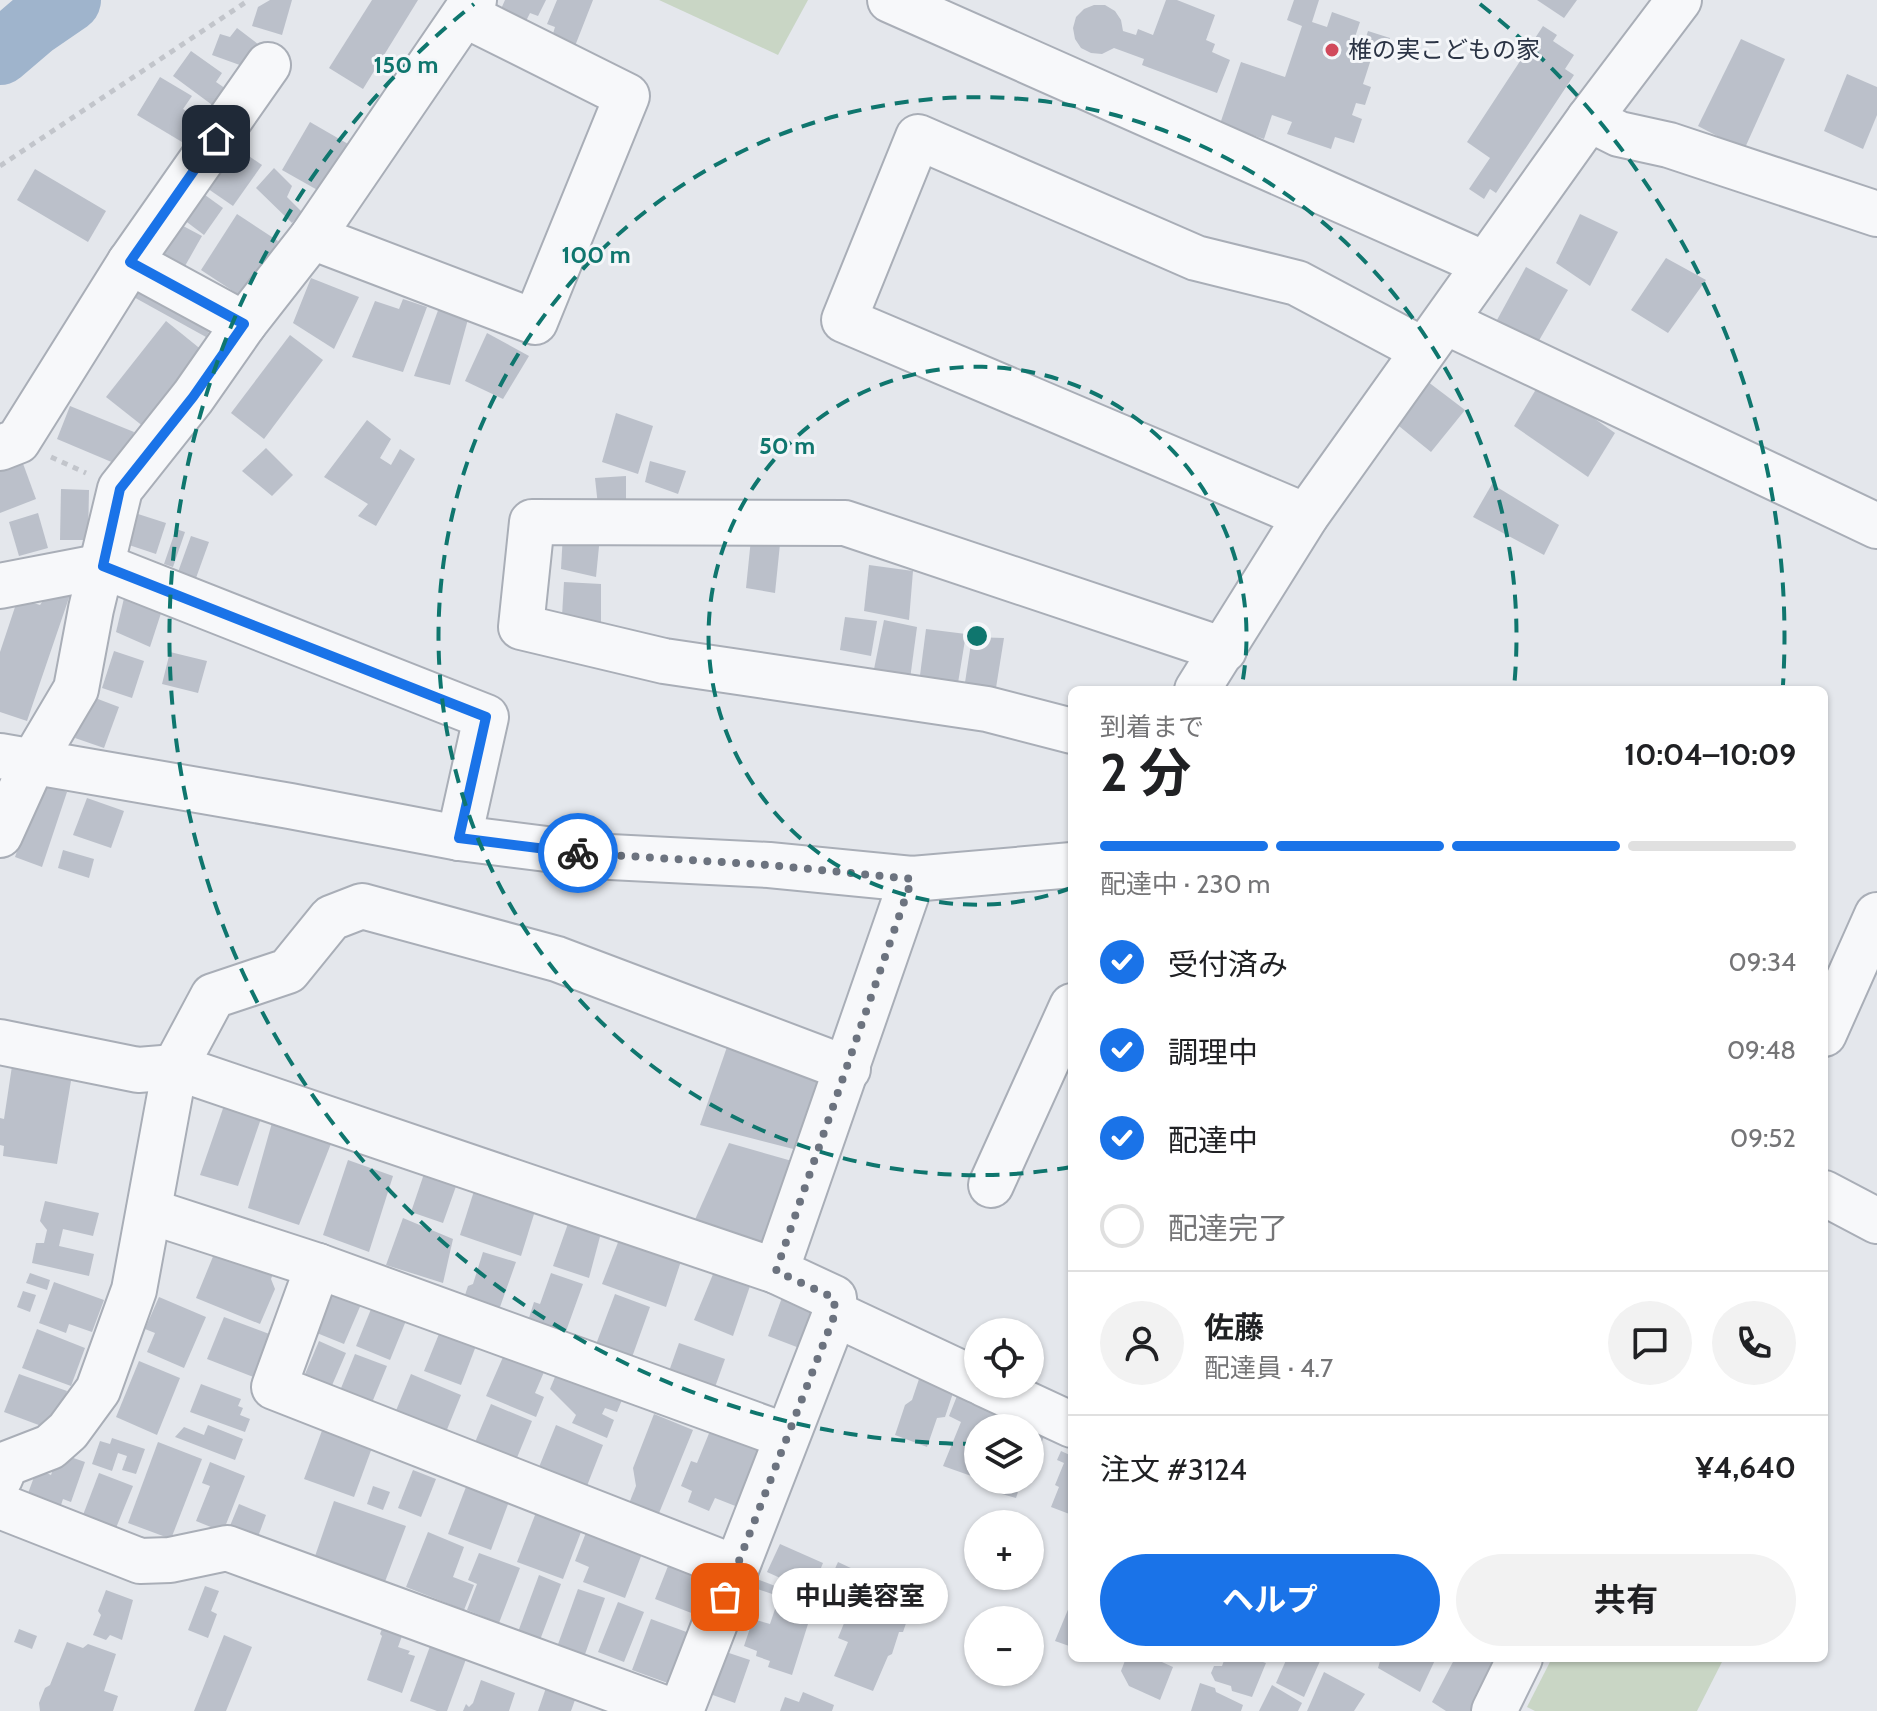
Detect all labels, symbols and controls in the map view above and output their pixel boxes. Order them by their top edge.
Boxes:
place label: 椎の実こどもの家 [1348,35,1540,64]
marker: 椎の実こどもの家 [1323,41,1341,59]
text: 150 m [374,50,438,79]
pin [182,105,250,173]
icon: home [194,117,238,161]
text: 100 m [561,240,631,269]
text: 50 m [759,431,815,460]
centre of rings [963,622,991,650]
text: 到着まで [1100,711,1204,743]
text: 10:04–10:09 [1624,736,1796,773]
text: 2 分 [1100,741,1191,804]
courier [538,813,618,893]
icon: bike [556,831,600,875]
text: 配達中 · 230 m [1100,868,1270,900]
icon: check [1100,940,1144,984]
text: 受付済み [1168,946,1288,983]
text: 09:34 [1729,946,1796,978]
icon: check [1100,1028,1144,1072]
text: 調理中 [1168,1034,1258,1071]
text: 09:48 [1727,1034,1796,1066]
icon: check [1100,1116,1144,1160]
text: 配達中 [1168,1122,1258,1159]
text: 09:52 [1730,1122,1796,1154]
text: 配達完了 [1168,1210,1288,1247]
button: person [1100,1301,1184,1385]
button: chat [1608,1301,1692,1385]
button: phone [1712,1301,1796,1385]
text: 佐藤 [1204,1309,1264,1346]
map controls [964,1318,1044,1686]
button: locate [964,1318,1044,1398]
text: 配達員 · 4.7 [1204,1352,1333,1384]
button: layers [964,1414,1044,1494]
text: ¥4,640 [1696,1449,1796,1486]
text: 注文 #3124 [1100,1451,1247,1488]
button: + [964,1510,1044,1590]
button: ヘルプ [1100,1554,1440,1646]
button: 共有 [1456,1554,1796,1646]
pin [691,1563,759,1631]
callout: 中山美容室 [773,1569,949,1625]
icon: bag [703,1575,747,1619]
text: 中山美容室 [795,1580,925,1612]
button: − [964,1606,1044,1686]

